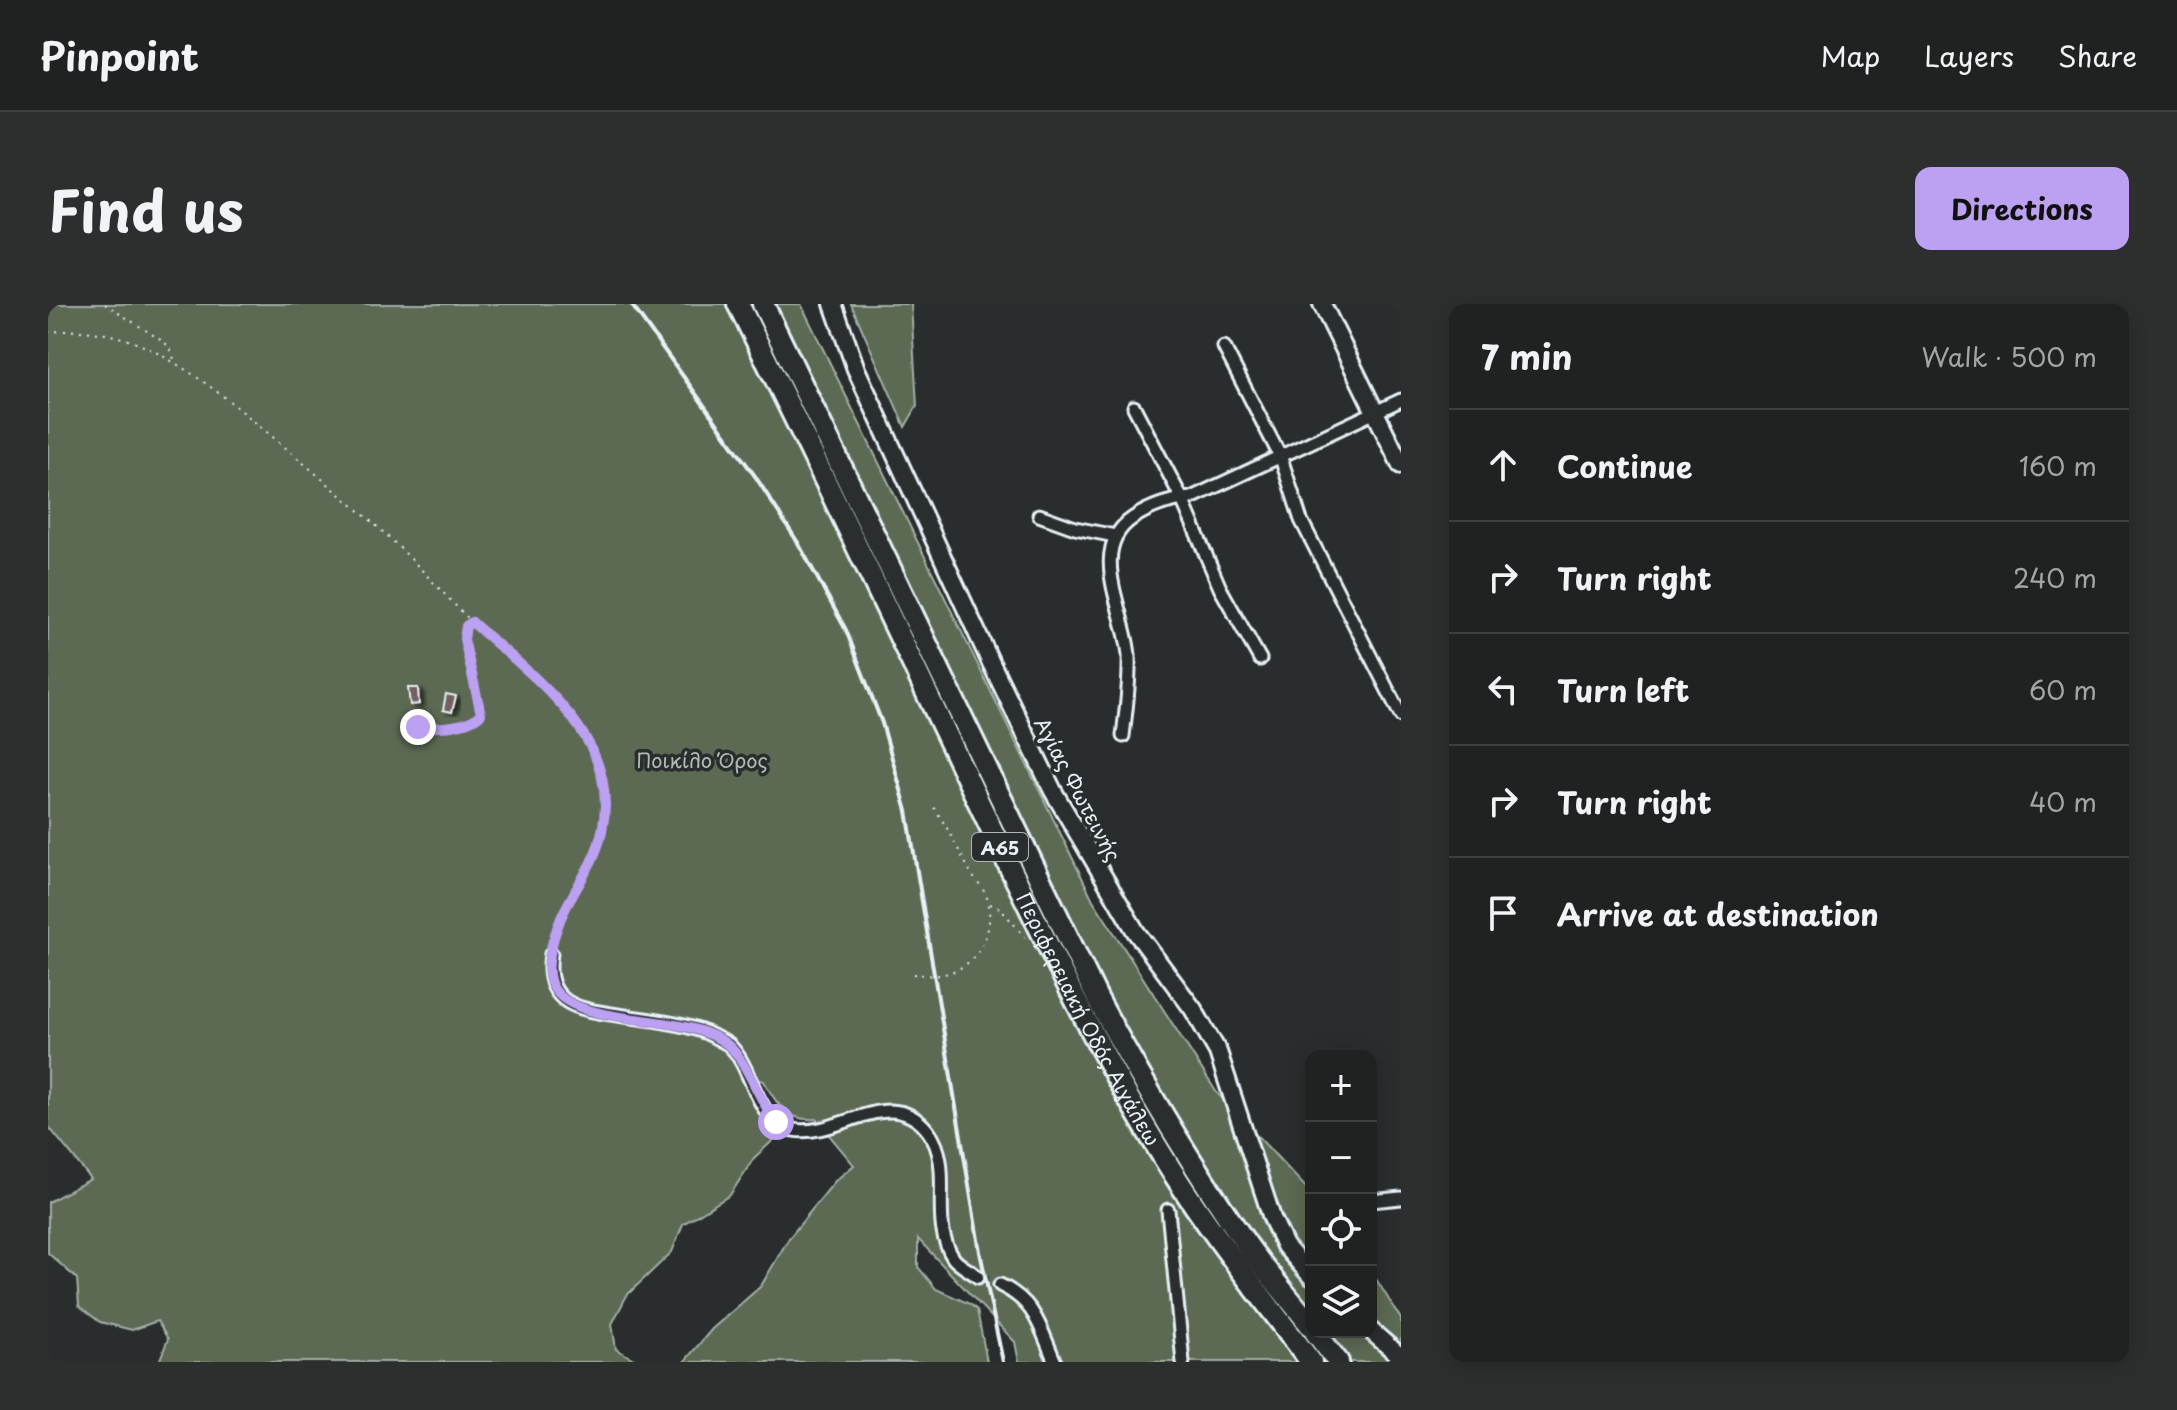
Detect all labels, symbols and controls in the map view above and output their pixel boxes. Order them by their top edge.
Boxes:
text: Pinpoint [40,27,199,84]
text: Map [1820,34,1880,77]
text: Layers [1924,34,2014,77]
text: Share [2058,34,2137,77]
text: Find us [48,166,244,251]
button: Directions [1915,167,2129,250]
text: 7 min [1481,330,1572,382]
text: Walk · 500 m [1922,337,2097,376]
icon: ahead [1481,443,1525,487]
text: Continue [1557,443,1692,488]
text: 160 m [2019,446,2097,485]
icon: right [1481,555,1525,599]
text: Turn right [1557,555,1712,600]
text: 240 m [2013,558,2097,597]
icon: left [1481,667,1525,711]
text: Turn left [1557,667,1689,712]
text: 60 m [2029,670,2097,709]
route end [400,709,436,745]
street label: Αγίας Φωτεινής [1027,712,1129,866]
park label: Ποικίλο Όρος [636,745,768,775]
icon: right [1481,779,1525,823]
text: Turn right [1557,779,1712,824]
text: 40 m [2029,782,2097,821]
road number: Α65 [972,833,1028,861]
street label: Περιφερειακή Οδός Αιγάλεω [1009,887,1168,1151]
icon: arrive [1481,891,1525,935]
text: Arrive at destination [1557,891,1879,936]
map controls [1305,1050,1377,1338]
button: + [1305,1050,1377,1122]
route start [758,1104,794,1140]
button: − [1305,1122,1377,1194]
button: locate [1305,1194,1377,1266]
button: layers [1305,1266,1377,1338]

